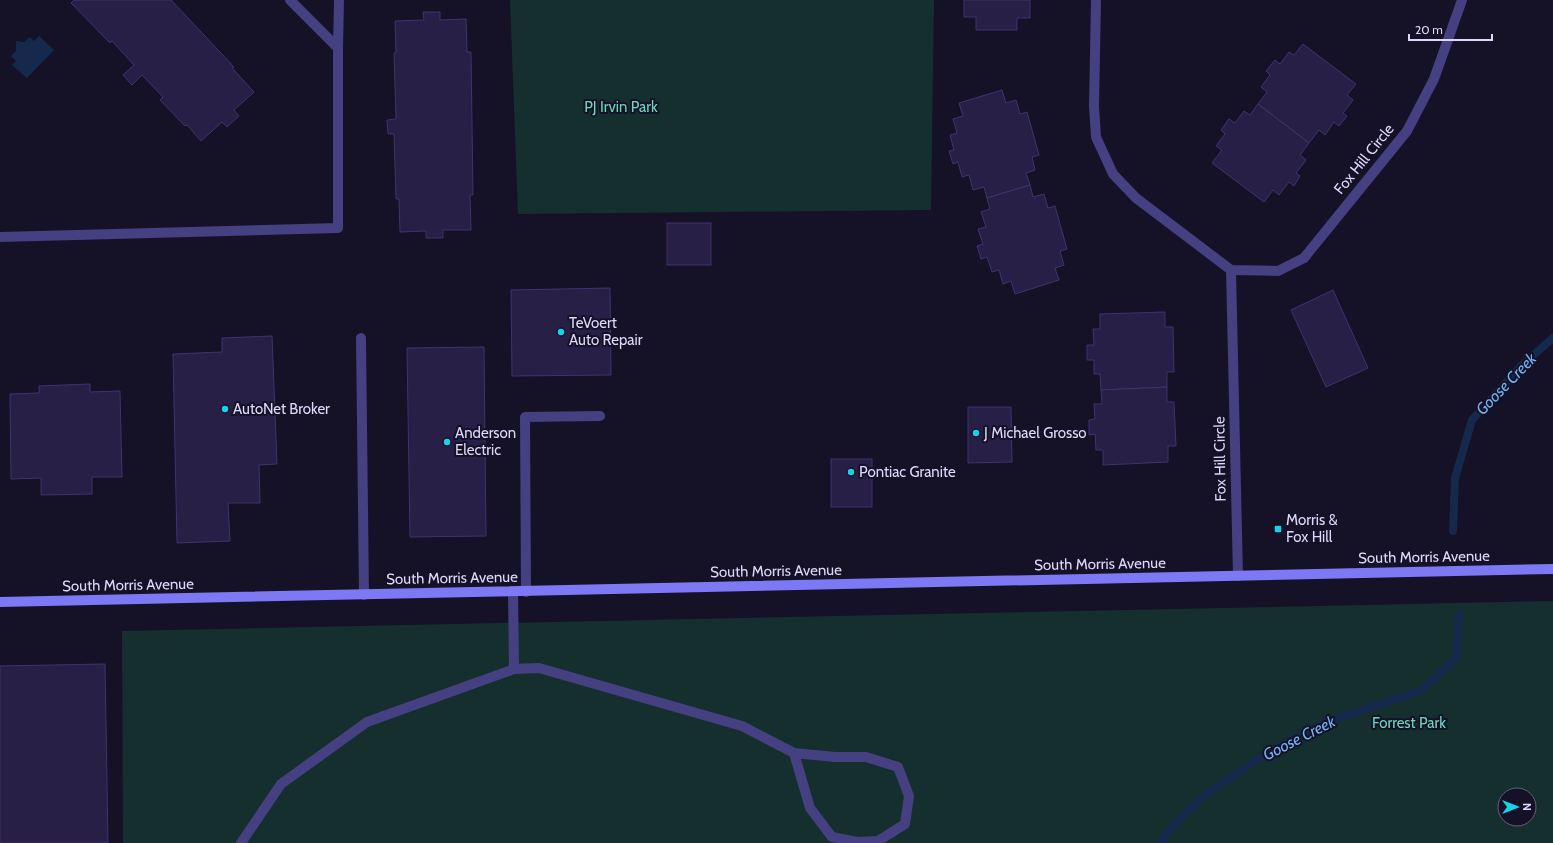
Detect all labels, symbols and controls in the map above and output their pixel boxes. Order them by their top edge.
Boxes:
scale bar [1409,16,1492,42]
text: 20 m [1415,22,1443,37]
park label: PJ Irvin Park [584,98,658,116]
street label: Fox Hill Circle [1330,120,1398,198]
place label: TeVoert Auto Repair [569,314,643,349]
marker: TeVoert Auto Repair [556,327,566,337]
water label: Goose Creek [1472,348,1541,419]
place label: AutoNet Broker [233,400,330,418]
marker: AutoNet Broker [220,404,230,414]
street label: Fox Hill Circle [1210,416,1230,502]
place label: Anderson Electric [455,424,516,459]
place label: J Michael Grosso [983,424,1087,442]
marker: J Michael Grosso [971,428,981,438]
marker: Anderson Electric [442,437,452,447]
place label: Pontiac Granite [859,463,956,481]
marker: Pontiac Granite [846,467,856,477]
place label: Morris & Fox Hill [1286,511,1338,546]
marker: Morris & Fox Hill [1273,524,1283,534]
street label: South Morris Avenue [1358,547,1490,567]
street label: South Morris Avenue [1034,554,1166,574]
street label: South Morris Avenue [710,561,842,581]
street label: South Morris Avenue [386,568,518,588]
street label: South Morris Avenue [62,575,194,595]
water label: Goose Creek [1260,711,1339,764]
park label: Forrest Park [1372,714,1446,732]
north arrow [1497,787,1537,827]
text: N [1520,803,1534,811]

